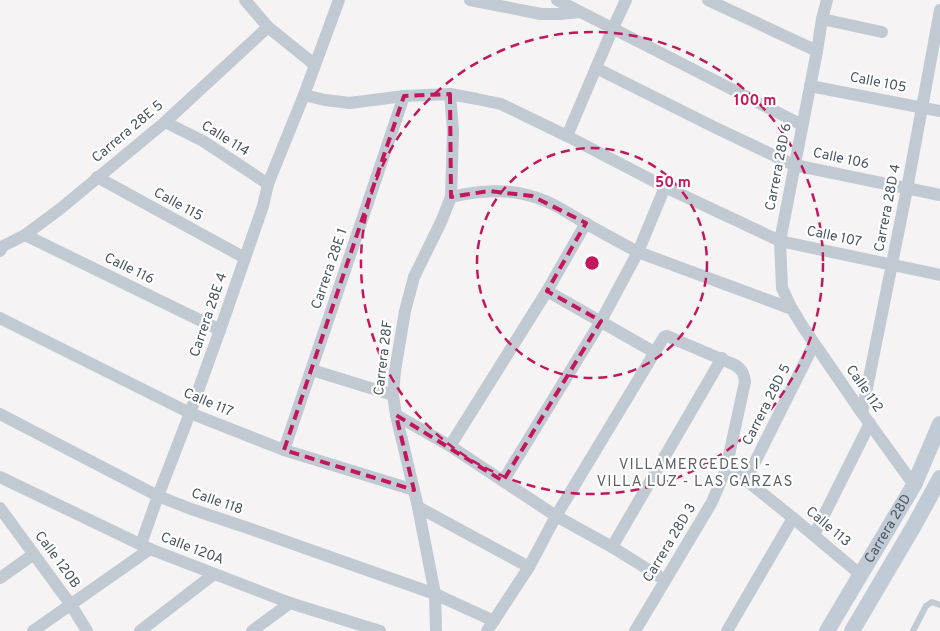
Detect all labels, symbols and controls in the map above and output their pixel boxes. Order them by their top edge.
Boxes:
street label: Calle 105 [848,69,908,97]
text: 100 m [734,92,776,111]
street label: Carrera 28E 5 [89,97,167,167]
street label: Calle 114 [198,118,252,160]
street label: Carrera 28D 6 [762,122,796,212]
street label: Calle 106 [811,145,871,173]
street label: Carrera 28D 4 [871,163,905,253]
text: 50 m [655,174,691,193]
street label: Calle 115 [150,185,206,225]
street label: Calle 107 [805,223,863,251]
street label: Carrera 28E 1 [308,226,352,312]
street label: Calle 116 [101,250,157,288]
centre of rings [583,254,601,272]
street label: Carrera 28E 4 [187,271,231,359]
street label: Carrera 28F [371,319,397,397]
street label: Carrera 28D 5 [739,361,795,449]
street label: Calle 112 [842,362,886,416]
street label: Calle 117 [181,385,235,421]
district label: VILLAMERCEDES I - VILLA LUZ - LAS GARZAS [597,456,793,492]
street label: Calle 118 [189,485,245,519]
street label: Carrera 28D [861,491,915,566]
street label: Carrera 28D 3 [640,501,700,585]
street label: Calle 113 [802,503,854,551]
street label: Calle 120B [31,528,83,592]
street label: Calle 120A [158,529,226,569]

